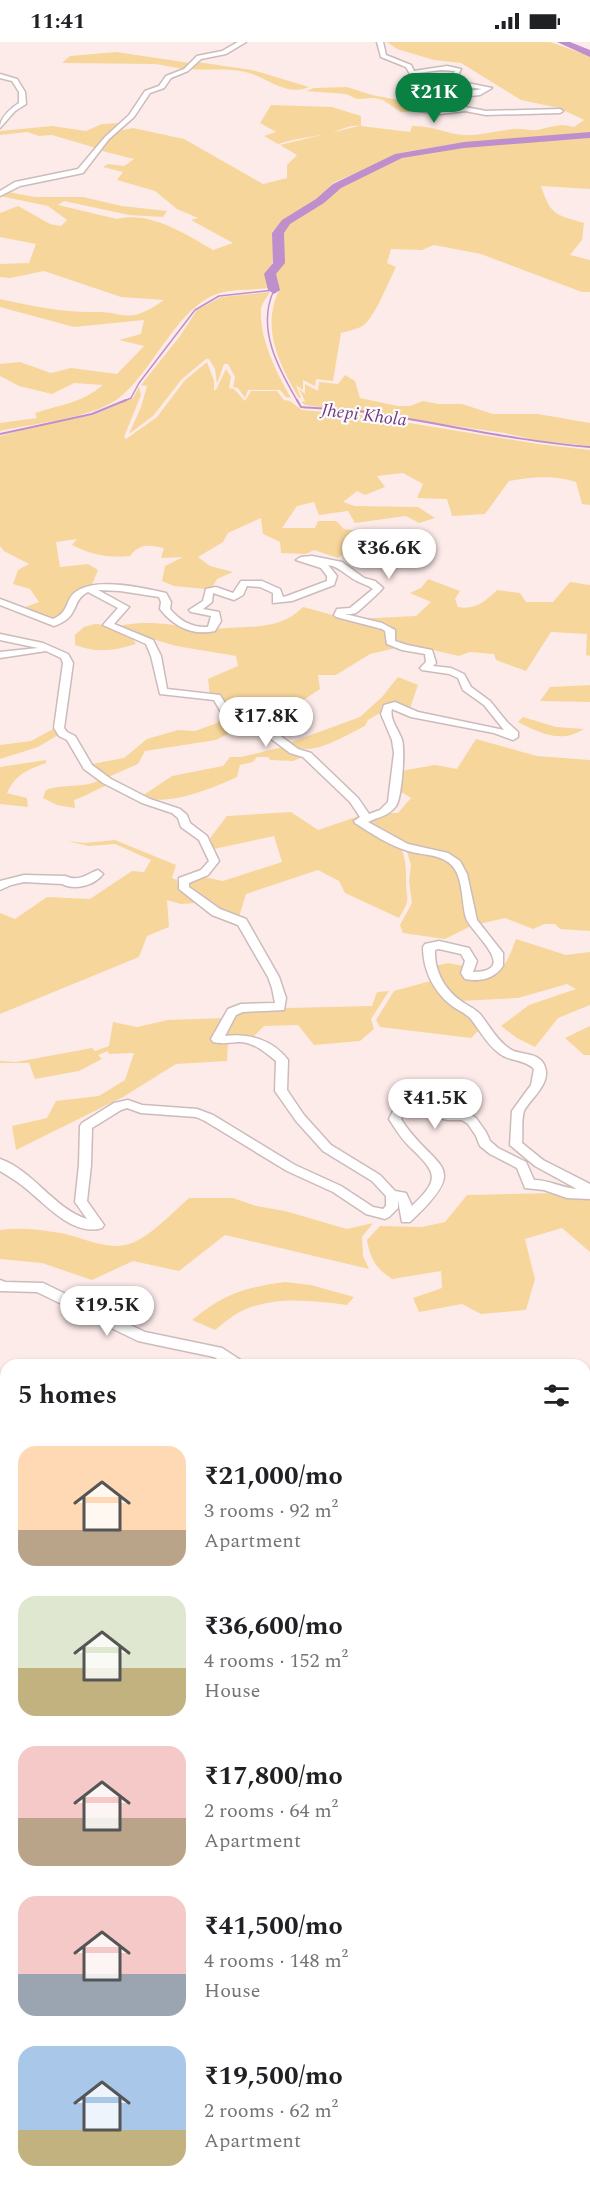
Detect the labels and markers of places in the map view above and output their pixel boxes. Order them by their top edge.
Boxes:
pin: ₹21K [398,73,470,124]
pin: ₹36.6K [340,529,438,580]
pin: ₹17.8K [217,697,315,748]
pin: ₹41.5K [386,1079,484,1130]
pin: ₹19.5K [58,1286,156,1337]

